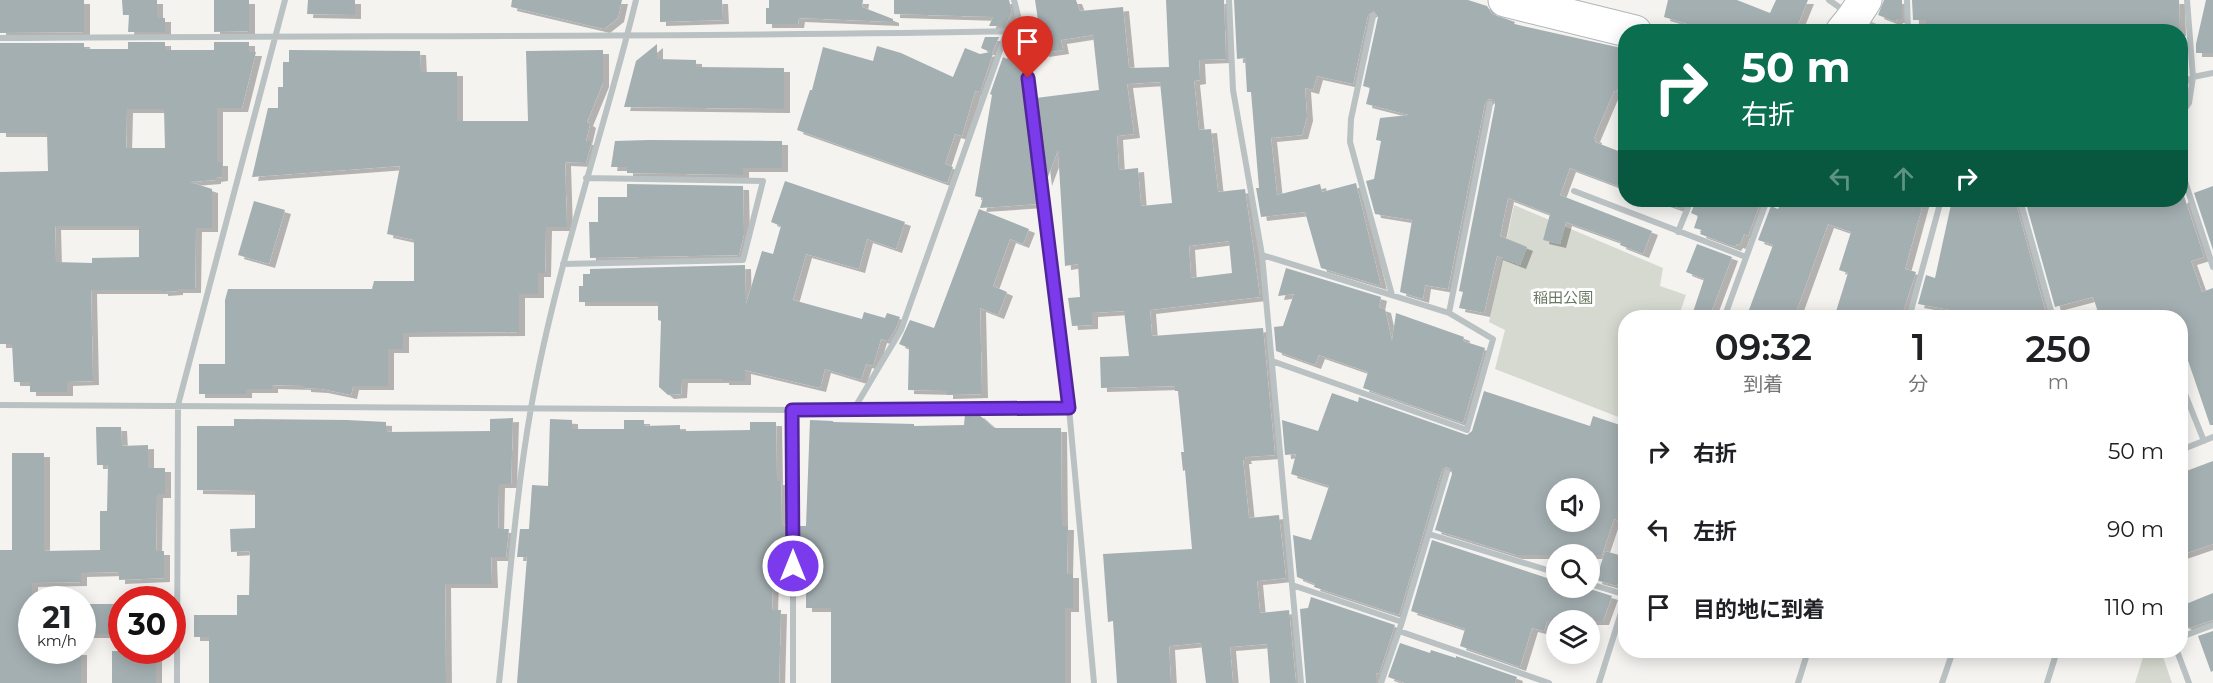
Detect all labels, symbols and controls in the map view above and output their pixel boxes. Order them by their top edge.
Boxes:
pin [1002,16,1053,78]
icon: arrive [1011,25,1044,58]
text: 50 m [1741,41,1850,93]
icon: right [1642,48,1720,126]
text: 右折 [1741,98,1795,131]
icon: left [1824,162,1857,195]
icon: ahead [1887,162,1920,195]
icon: right [1950,162,1983,195]
park label: 稲田公園 [1533,288,1593,307]
text: 09:32 [1715,325,1812,369]
text: 1 [1912,325,1925,369]
text: 250 [2025,327,2091,371]
text: m [2048,370,2069,394]
text: 到着 [1743,372,1783,396]
text: 分 [1909,372,1929,396]
icon: right [1642,435,1675,468]
text: 50 m [2108,438,2164,465]
text: 右折 [1693,440,1737,467]
map controls [1546,478,1600,664]
button: sound [1546,478,1600,532]
icon: left [1642,513,1675,546]
text: 90 m [2107,516,2164,543]
text: 左折 [1693,518,1737,545]
position arrow [761,534,825,598]
button: search [1546,544,1600,598]
speed limit sign: 30 [108,586,186,664]
icon: arrive [1642,591,1675,624]
text: 110 m [2104,594,2164,621]
text: 目的地に到着 [1693,596,1825,623]
text: 21 [42,599,72,636]
button: layers [1546,610,1600,664]
text: km/h [37,631,77,650]

